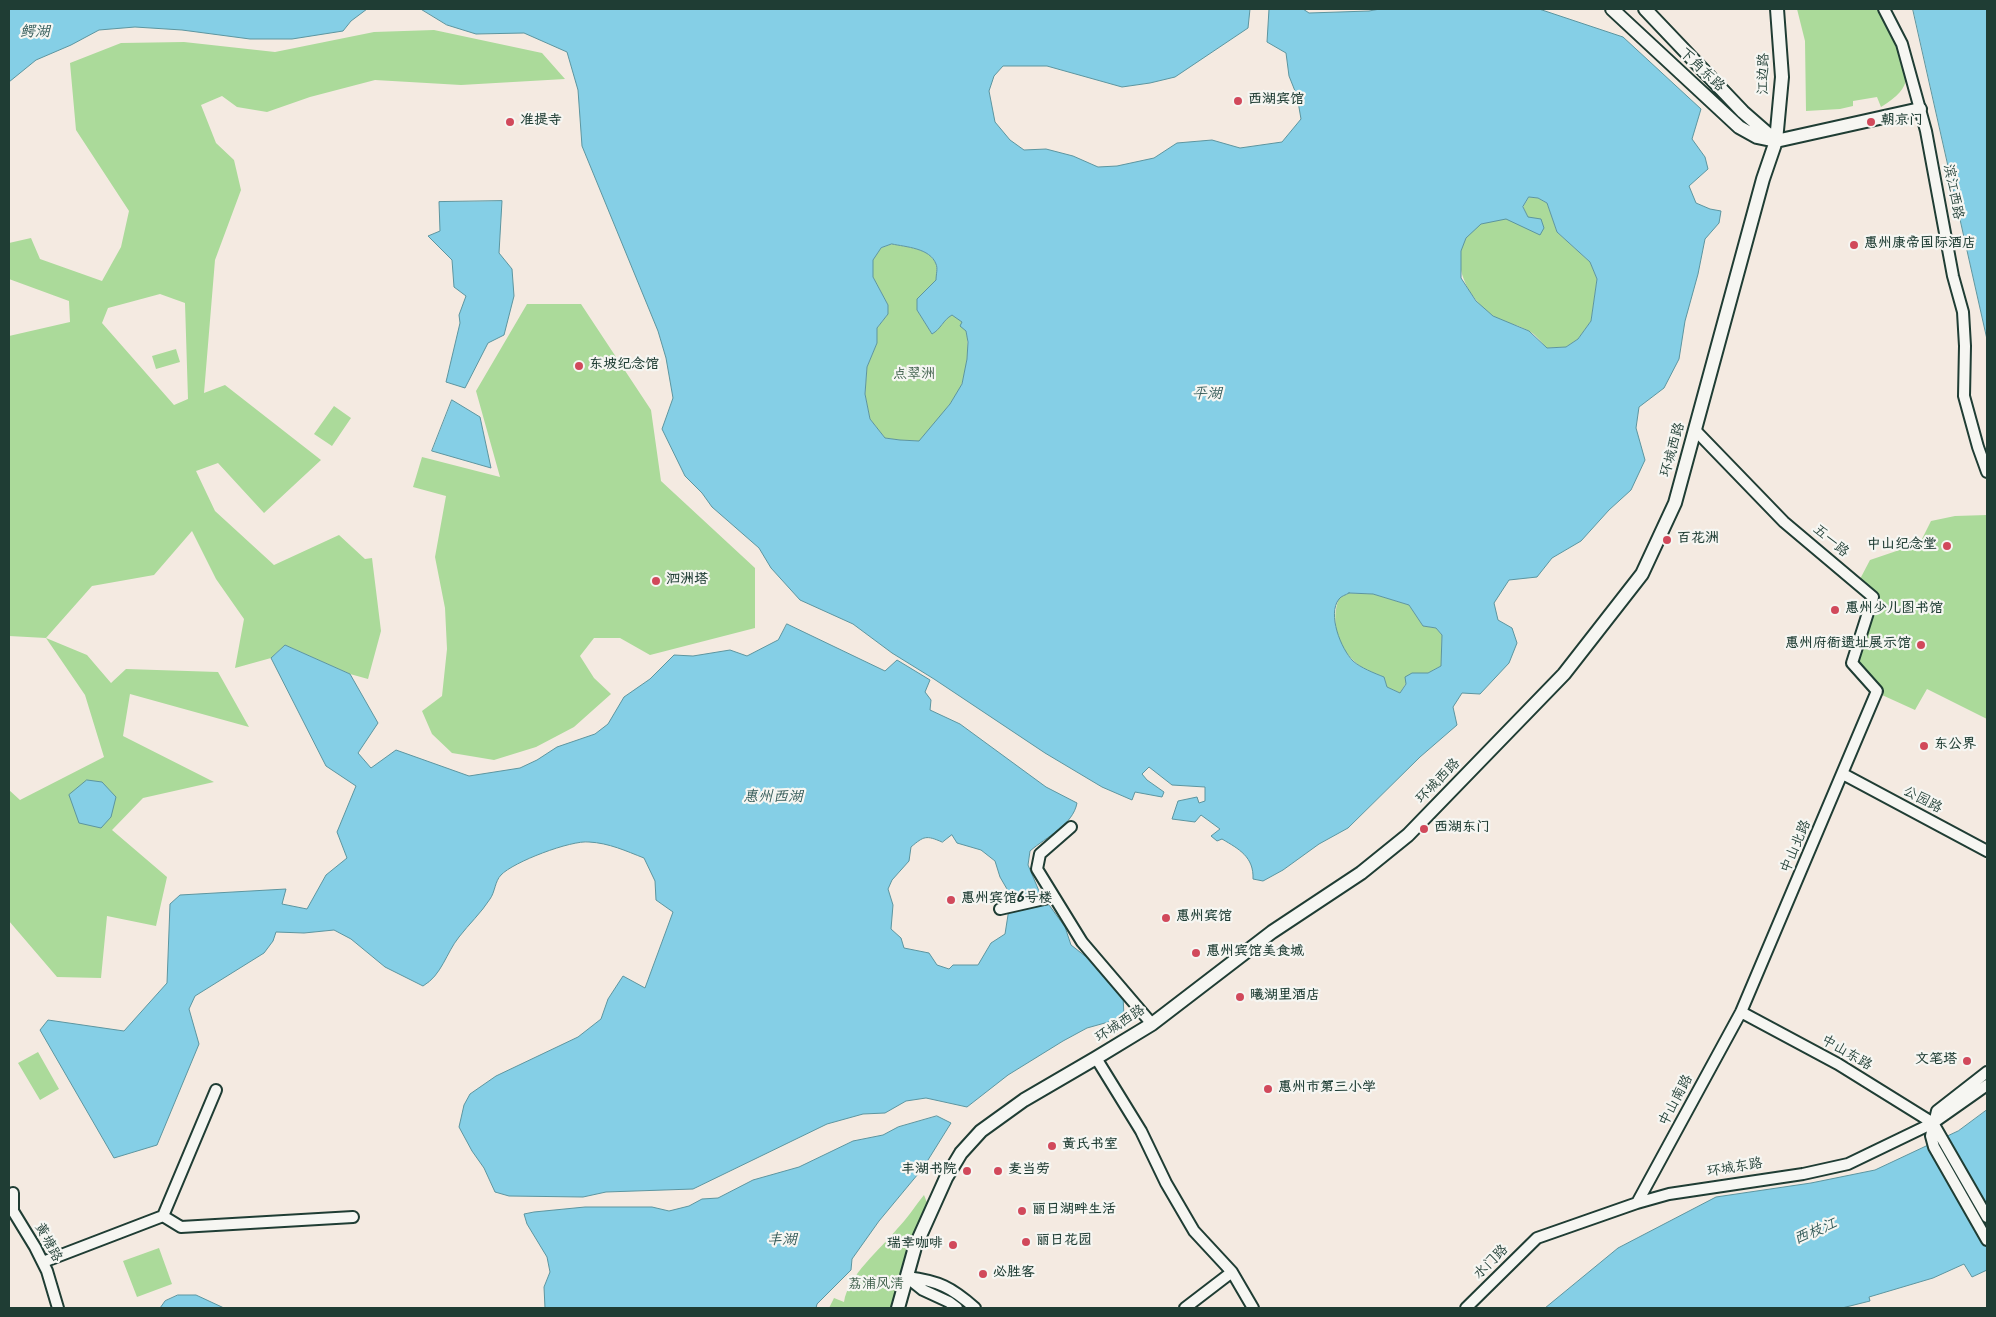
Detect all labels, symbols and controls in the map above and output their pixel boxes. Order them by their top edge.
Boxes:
water label: 鳄湖 [20,24,50,42]
street label: 下角东路 [1675,46,1727,96]
street label: 江边路 [1756,53,1774,95]
place label: 西湖宾馆 [1248,93,1304,109]
marker: 西湖宾馆 [1232,95,1244,107]
place label: 准提寺 [520,114,562,130]
place label: 朝京门 [1881,114,1923,130]
marker: 准提寺 [504,116,516,128]
marker: 朝京门 [1865,116,1877,128]
street label: 滨江西路 [1938,163,1966,221]
place label: 惠州康帝国际酒店 [1864,237,1976,253]
marker: 惠州康帝国际酒店 [1848,239,1860,251]
place label: 东坡纪念馆 [589,358,659,374]
marker: 东坡纪念馆 [573,360,585,372]
park label: 点翠洲 [893,368,935,384]
water label: 平湖 [1192,386,1222,404]
street label: 环城西路 [1658,421,1690,479]
street label: 五一路 [1809,522,1851,562]
place label: 百花洲 [1677,532,1719,548]
marker: 百花洲 [1661,534,1673,546]
place label: 中山纪念堂 [1867,538,1937,554]
marker: 中山纪念堂 [1941,540,1953,552]
place label: 泗洲塔 [666,573,708,589]
marker: 泗洲塔 [650,575,662,587]
place label: 惠州少儿图书馆 [1845,602,1943,618]
marker: 惠州少儿图书馆 [1829,604,1841,616]
place label: 惠州府衙遗址展示馆 [1785,637,1911,653]
marker: 惠州府衙遗址展示馆 [1915,639,1927,651]
place label: 东公界 [1934,738,1976,754]
marker: 东公界 [1918,740,1930,752]
street label: 环城西路 [1414,756,1464,808]
street label: 公园路 [1900,784,1944,818]
water label: 惠州西湖 [743,789,803,807]
street label: 中山北路 [1778,818,1816,876]
place label: 西湖东门 [1434,821,1490,837]
marker: 西湖东门 [1418,823,1430,835]
place label: 惠州宾馆6号楼 [961,892,1053,908]
marker: 惠州宾馆6号楼 [945,894,957,906]
place label: 惠州宾馆 [1176,910,1232,926]
marker: 惠州宾馆 [1160,912,1172,924]
place label: 惠州宾馆美食城 [1206,945,1304,961]
marker: 惠州宾馆美食城 [1190,947,1202,959]
place label: 曦湖里酒店 [1250,989,1320,1005]
marker: 曦湖里酒店 [1234,991,1246,1003]
street label: 环城西路 [1093,1003,1149,1047]
street label: 中山东路 [1818,1033,1874,1075]
place label: 文笔塔 [1915,1053,1957,1069]
marker: 文笔塔 [1961,1055,1973,1067]
street label: 中山南路 [1656,1072,1698,1130]
place label: 惠州市第三小学 [1278,1081,1376,1097]
marker: 惠州市第三小学 [1262,1083,1274,1095]
place label: 黄氏书室 [1062,1138,1118,1154]
marker: 黄氏书室 [1046,1140,1058,1152]
street label: 环城东路 [1706,1156,1764,1182]
place label: 丰湖书院 [901,1163,957,1179]
place label: 麦当劳 [1008,1163,1050,1179]
marker: 丰湖书院 [961,1165,973,1177]
marker: 麦当劳 [992,1165,1004,1177]
place label: 丽日湖畔生活 [1032,1203,1116,1219]
marker: 丽日湖畔生活 [1016,1205,1028,1217]
water label: 西枝江 [1792,1216,1840,1250]
street label: 黄塘路 [30,1221,64,1265]
water label: 丰湖 [767,1232,797,1250]
place label: 丽日花园 [1036,1234,1092,1250]
marker: 丽日花园 [1020,1236,1032,1248]
place label: 瑞幸咖啡 [887,1237,943,1253]
marker: 瑞幸咖啡 [947,1239,959,1251]
street label: 水门路 [1471,1242,1513,1284]
place label: 必胜客 [993,1266,1035,1282]
marker: 必胜客 [977,1268,989,1280]
park label: 荔浦风清 [848,1278,904,1294]

